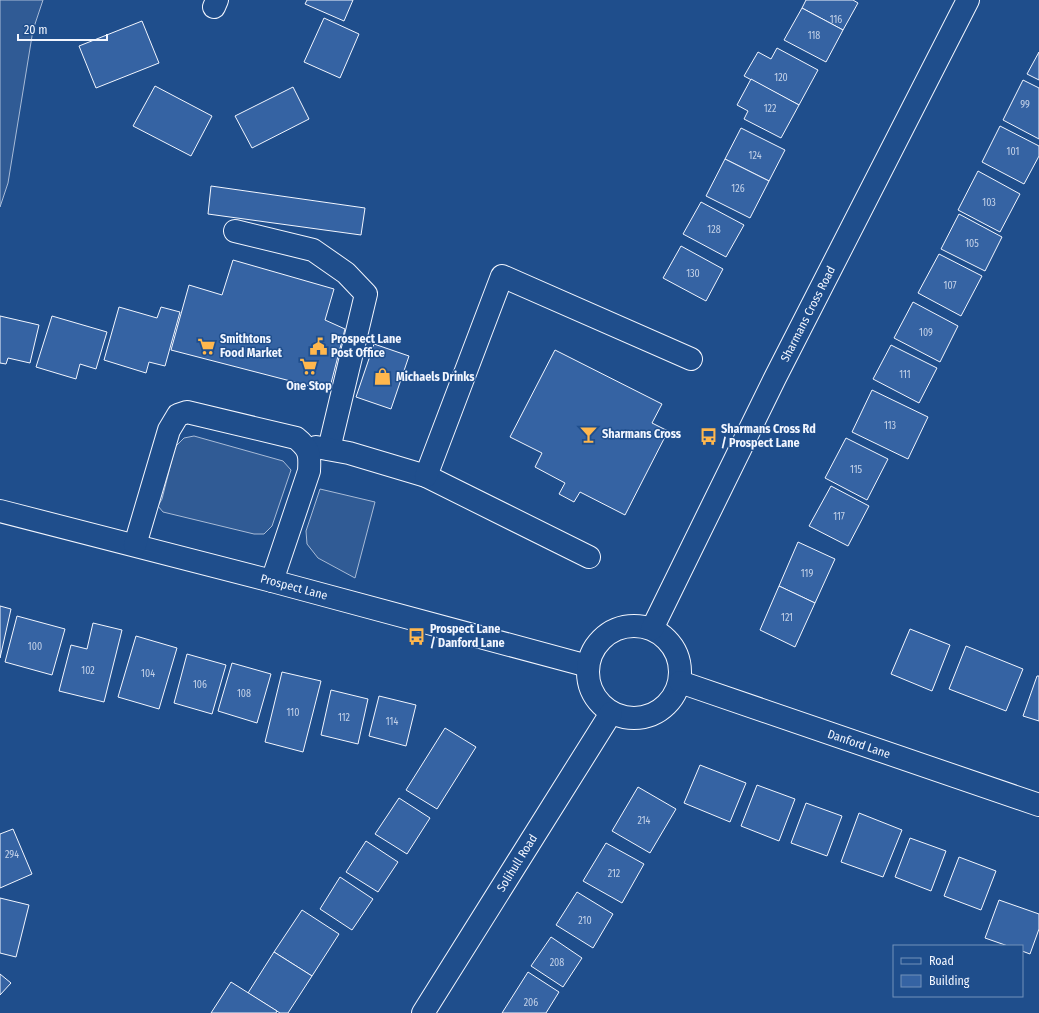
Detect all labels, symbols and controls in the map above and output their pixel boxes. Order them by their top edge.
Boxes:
house number: 116 [830,14,842,26]
scale bar [18,16,107,42]
text: 20 m [24,23,48,37]
house number: 118 [808,30,820,42]
house number: 120 [774,72,788,84]
house number: 99 [1020,99,1030,111]
house number: 122 [764,103,777,115]
house number: 101 [1007,146,1019,158]
house number: 124 [749,150,762,162]
house number: 126 [731,183,745,195]
house number: 103 [982,197,996,209]
house number: 128 [707,224,721,236]
house number: 105 [965,238,979,250]
street label: Sharmans Cross Road [778,264,838,364]
house number: 130 [686,268,700,280]
house number: 107 [944,280,956,292]
house number: 109 [919,327,933,339]
place label: Smithtons Food Market [220,332,283,360]
place label: Prospect Lane Post Office [331,332,401,360]
supermarket icon: Smithtons Food Market [197,336,217,356]
public building icon: Prospect Lane Post Office [308,336,328,356]
supermarket icon: One Stop [299,357,319,377]
shop icon: Michaels Drinks [373,367,393,387]
house number: 111 [899,369,911,381]
place label: Michaels Drinks [396,370,475,384]
place label: One Stop [286,379,332,393]
house number: 113 [884,420,897,432]
place label: Sharmans Cross Rd / Prospect Lane [721,422,816,450]
bar icon: Sharmans Cross [579,424,599,444]
bus stop icon: Sharmans Cross Rd / Prospect Lane [698,426,718,446]
place label: Sharmans Cross [602,427,682,441]
house number: 115 [850,464,863,476]
house number: 117 [833,511,845,523]
house number: 119 [801,568,813,580]
street label: Prospect Lane [259,571,329,603]
house number: 121 [781,612,793,624]
place label: Prospect Lane / Danford Lane [430,622,505,650]
bus stop icon: Prospect Lane / Danford Lane [407,626,427,646]
house number: 100 [28,641,42,653]
house number: 102 [81,665,95,677]
house number: 104 [141,668,155,680]
house number: 106 [193,679,207,691]
house number: 108 [237,688,251,700]
house number: 110 [287,707,299,719]
house number: 112 [338,712,351,724]
house number: 114 [386,716,398,728]
street label: Danford Lane [826,727,892,761]
house number: 214 [638,815,651,827]
street label: Solihull Road [494,832,540,894]
house number: 294 [5,849,19,861]
house number: 212 [608,868,621,880]
house number: 210 [578,915,592,927]
legend [893,945,1023,997]
text: Road [929,954,954,968]
house number: 208 [550,957,564,969]
text: Building [929,974,970,988]
house number: 206 [524,997,538,1009]

